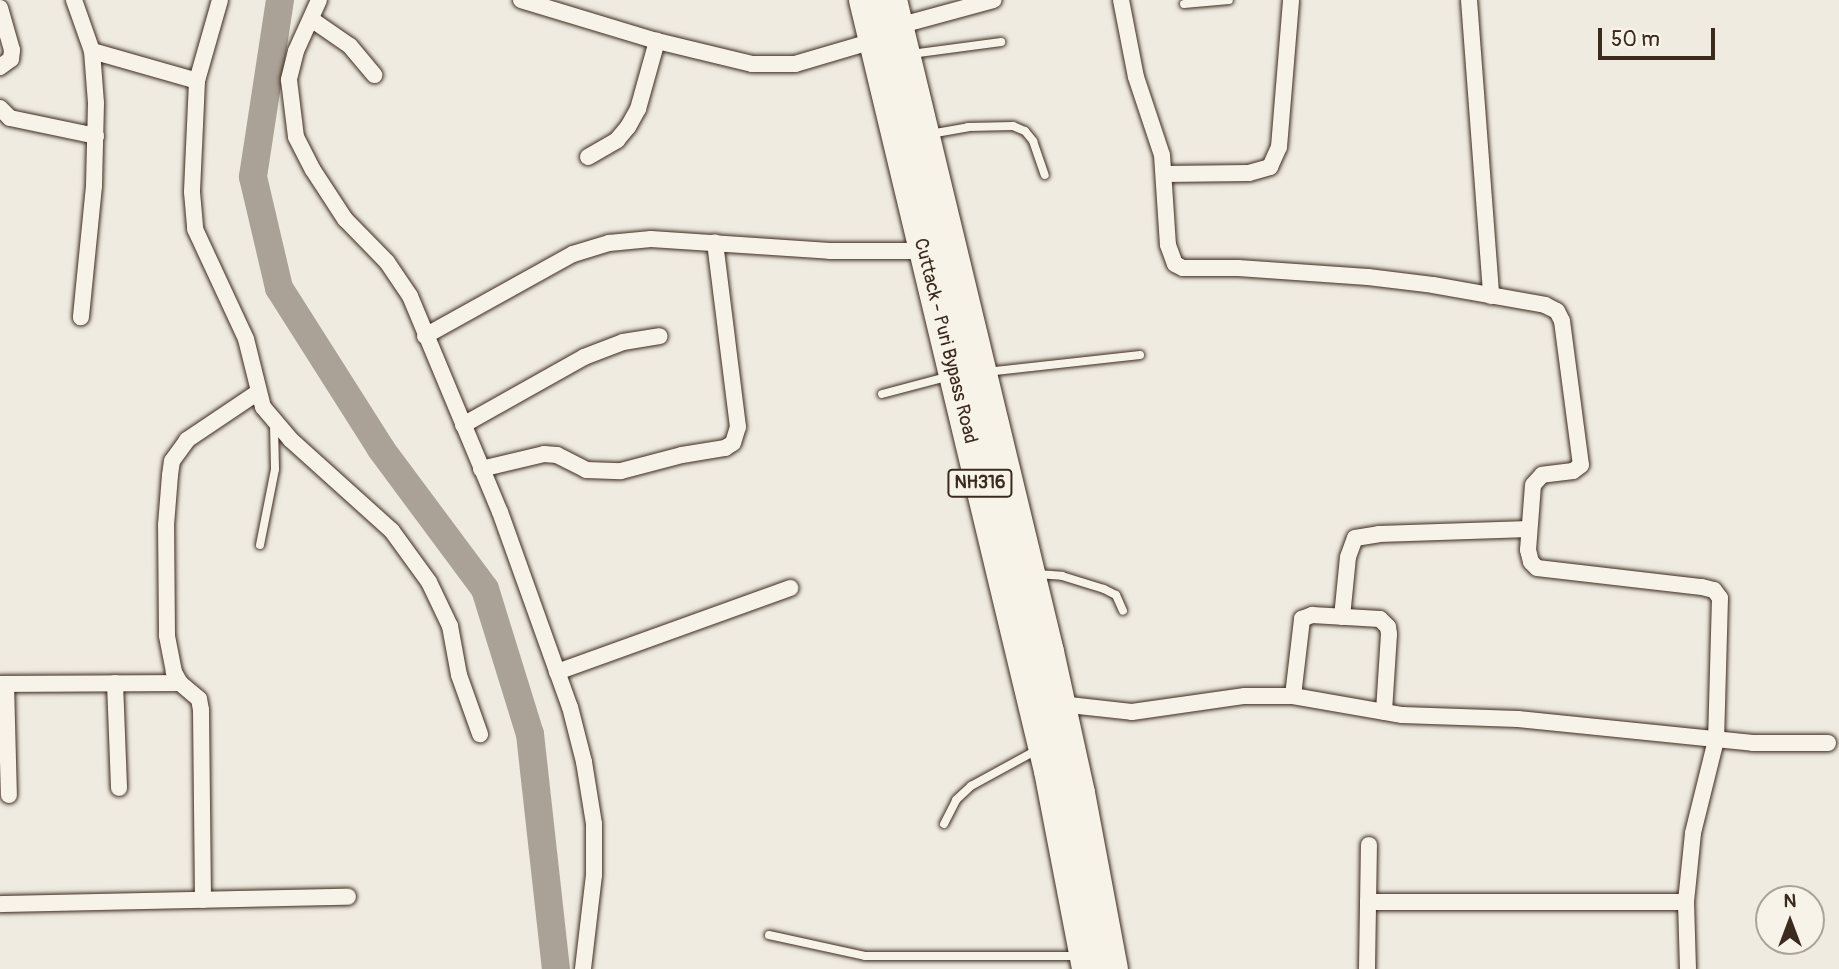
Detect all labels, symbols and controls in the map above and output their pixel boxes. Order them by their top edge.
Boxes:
scale bar [1601,14,1718,58]
text: 50 m [1611,26,1660,53]
street label: Cuttack - Puri Bypass Road [908,236,982,446]
road number: NH316 [947,468,1013,498]
north arrow [1755,885,1825,955]
text: N [1784,889,1796,913]

